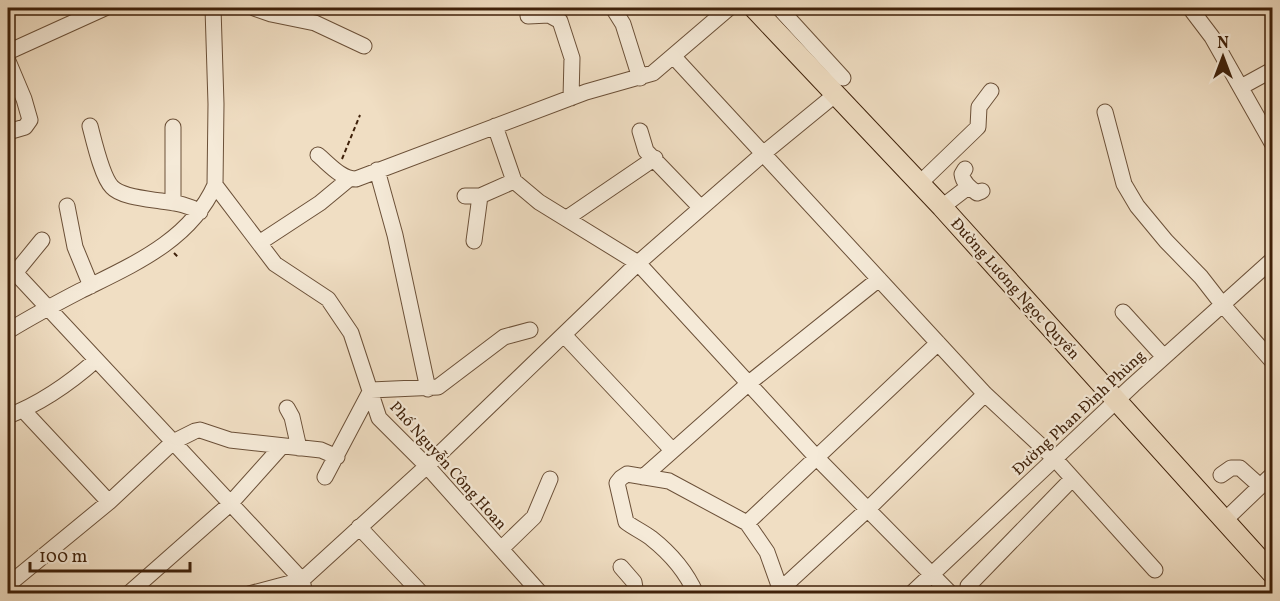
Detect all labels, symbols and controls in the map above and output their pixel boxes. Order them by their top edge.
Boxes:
north arrow [1193,27,1253,87]
text: N [1217,33,1229,55]
street label: Đường Lương Ngọc Quyến [945,214,1084,365]
street label: Đường Phan Đình Phùng [1008,346,1151,481]
street label: Phố Nguyễn Công Hoan [384,397,511,535]
scale bar [30,535,190,573]
text: 100 m [39,545,88,570]

